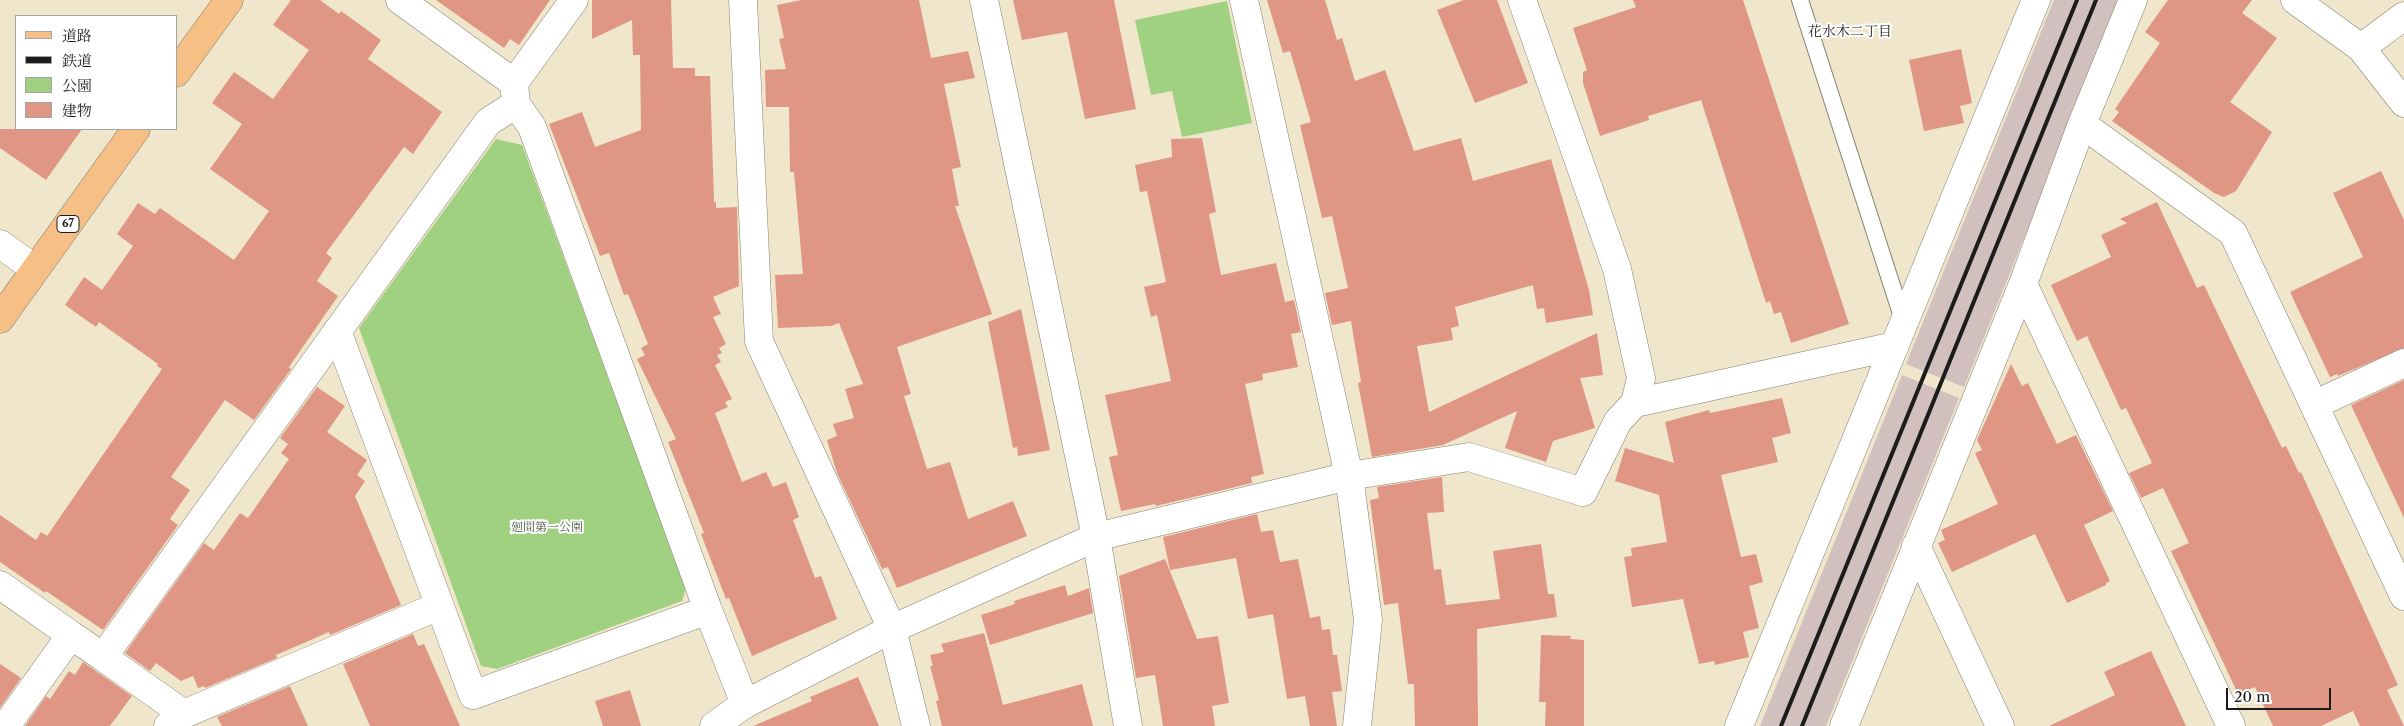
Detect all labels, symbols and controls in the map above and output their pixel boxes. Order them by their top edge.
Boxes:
legend [15,15,178,130]
district label: 花水木二丁目 [1808,24,1892,40]
text: 道路 [62,26,92,45]
text: 鉄道 [62,51,92,70]
text: 公園 [62,76,92,95]
text: 建物 [62,101,92,120]
road number: 67 [57,215,79,232]
park label: 廻間第一公園 [511,521,583,535]
scale bar [2229,678,2334,710]
text: 20 m [2234,687,2270,706]

